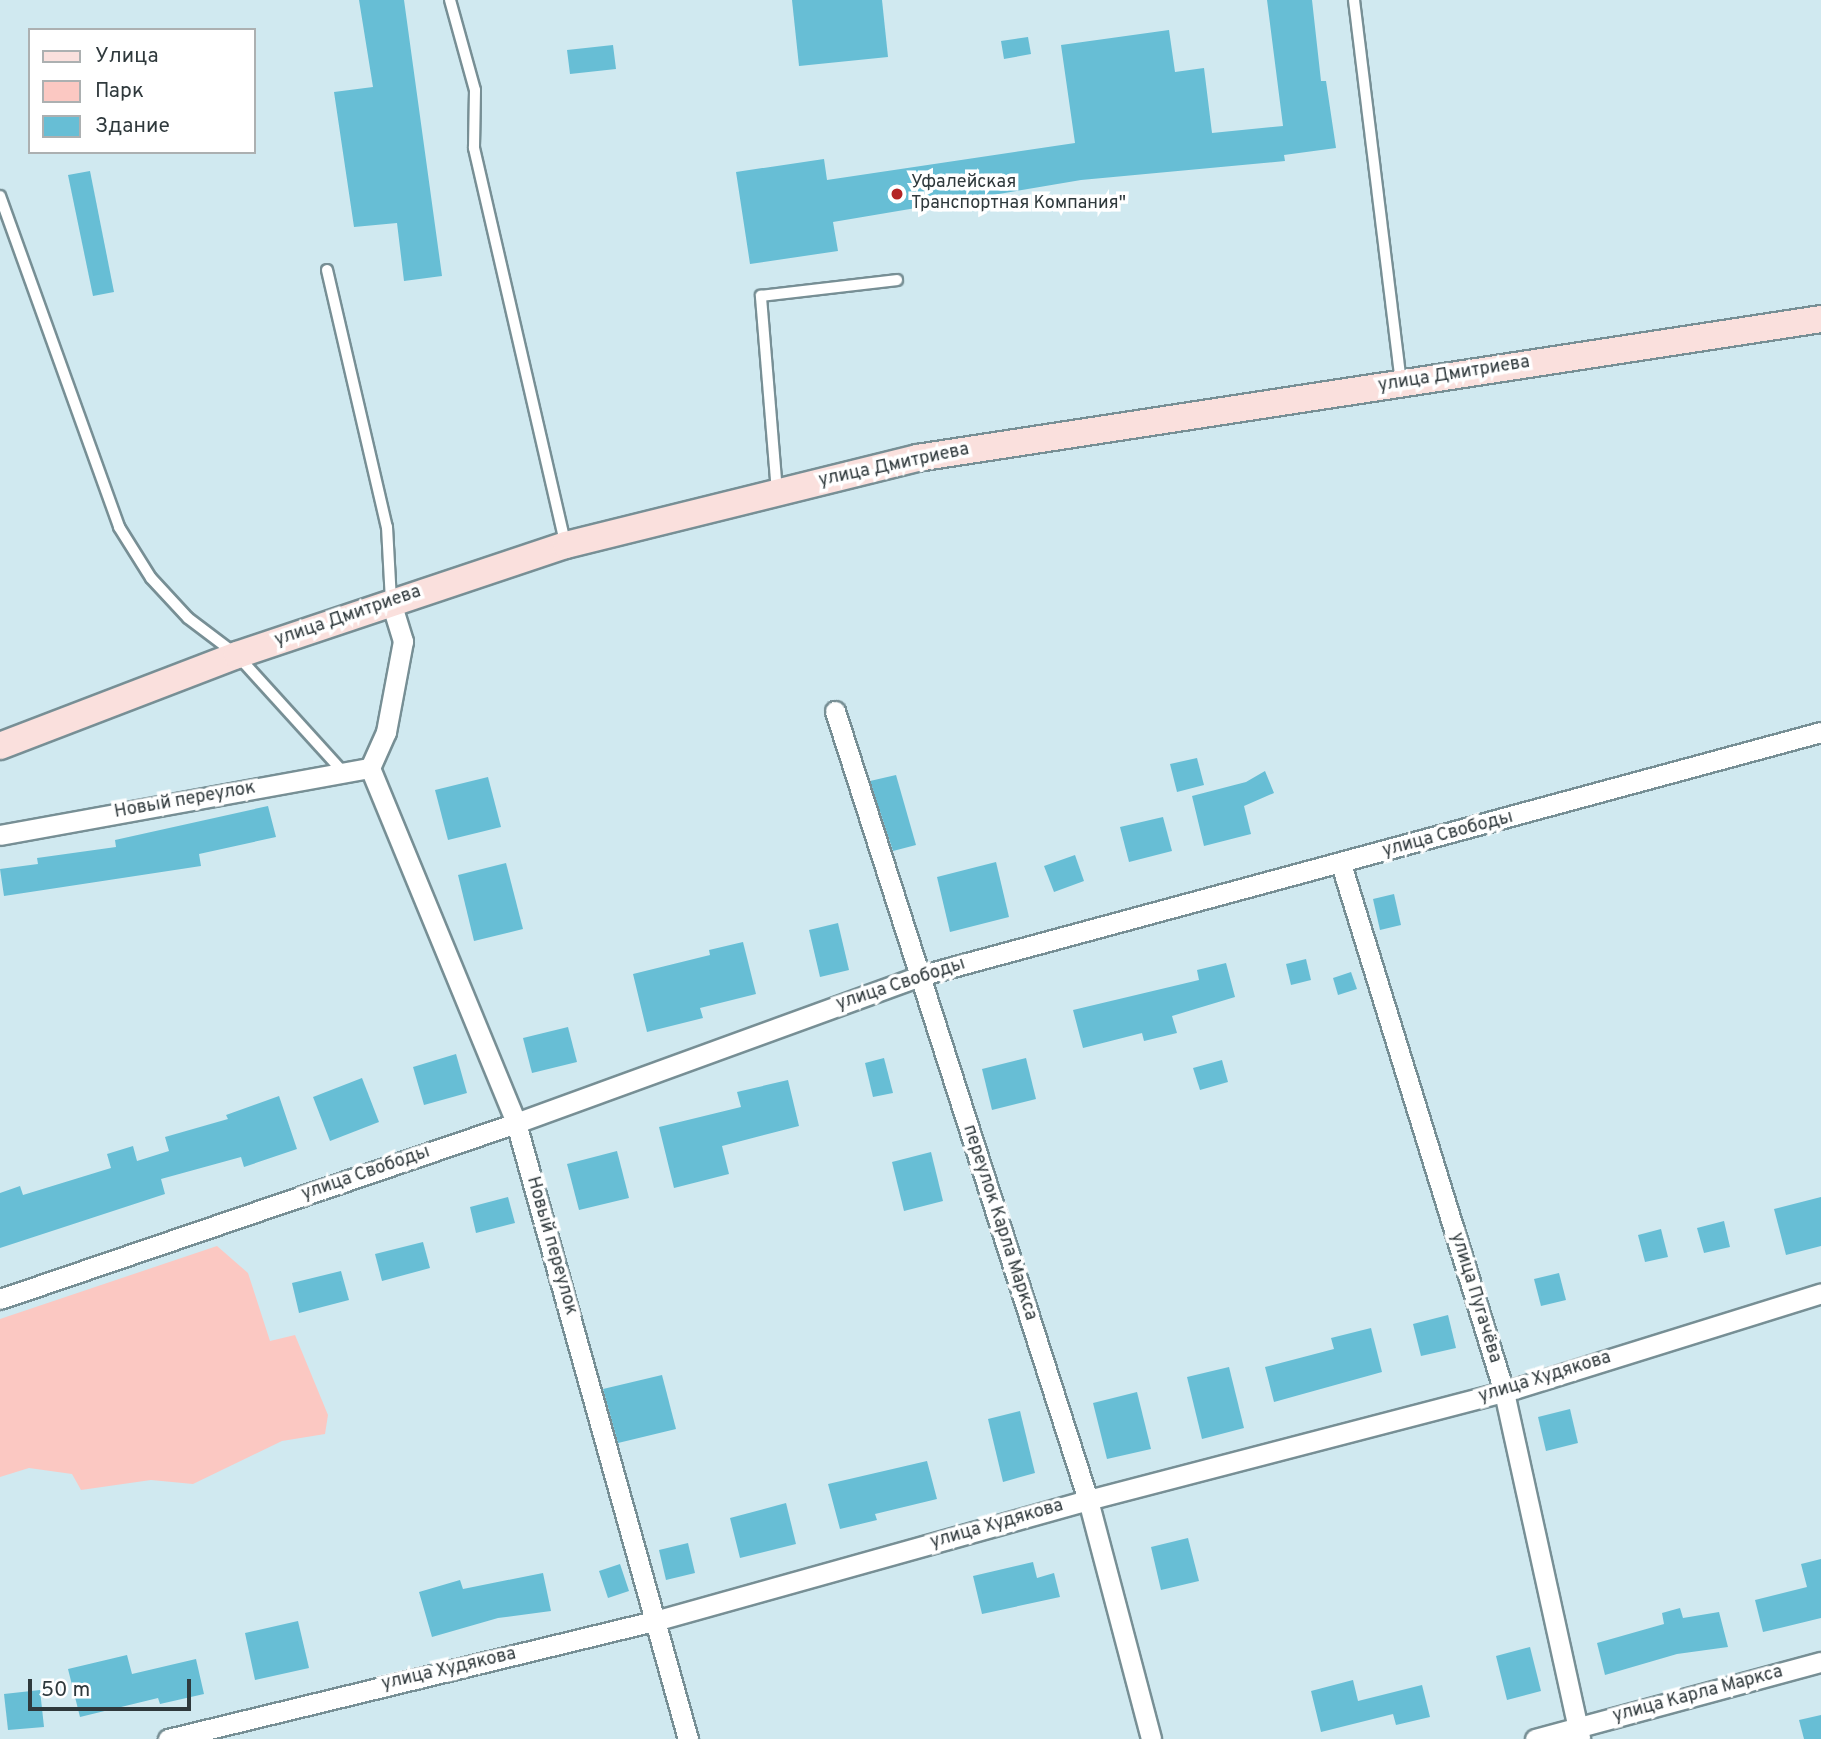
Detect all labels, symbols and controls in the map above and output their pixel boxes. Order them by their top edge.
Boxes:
legend [28,28,256,154]
text: Улица [95,43,159,70]
text: Парк [95,78,144,105]
text: Здание [95,113,170,140]
place label: Уфалейская Транспортная Компания" [911,173,1126,216]
marker: Уфалейская Транспортная Компания" [889,186,905,202]
street label: улица Дмитриева [1377,352,1531,398]
street label: улица Дмитриева [817,440,971,492]
street label: улица Дмитриева [272,582,424,652]
street label: Новый переулок [113,778,257,824]
street label: улица Свободы [1380,807,1516,863]
street label: улица Свободы [834,954,968,1016]
street label: переулок Карла Маркса [957,1123,1041,1323]
street label: улица Свободы [299,1142,433,1206]
street label: Новый переулок [521,1174,581,1318]
street label: улица Пугачёва [1445,1230,1505,1366]
street label: улица Худякова [1476,1348,1614,1408]
street label: улица Худякова [928,1496,1066,1554]
street label: улица Худякова [380,1644,518,1696]
street label: улица Карла Маркса [1611,1662,1785,1728]
scale bar [32,1666,194,1710]
text: 50 m [41,1677,90,1704]

